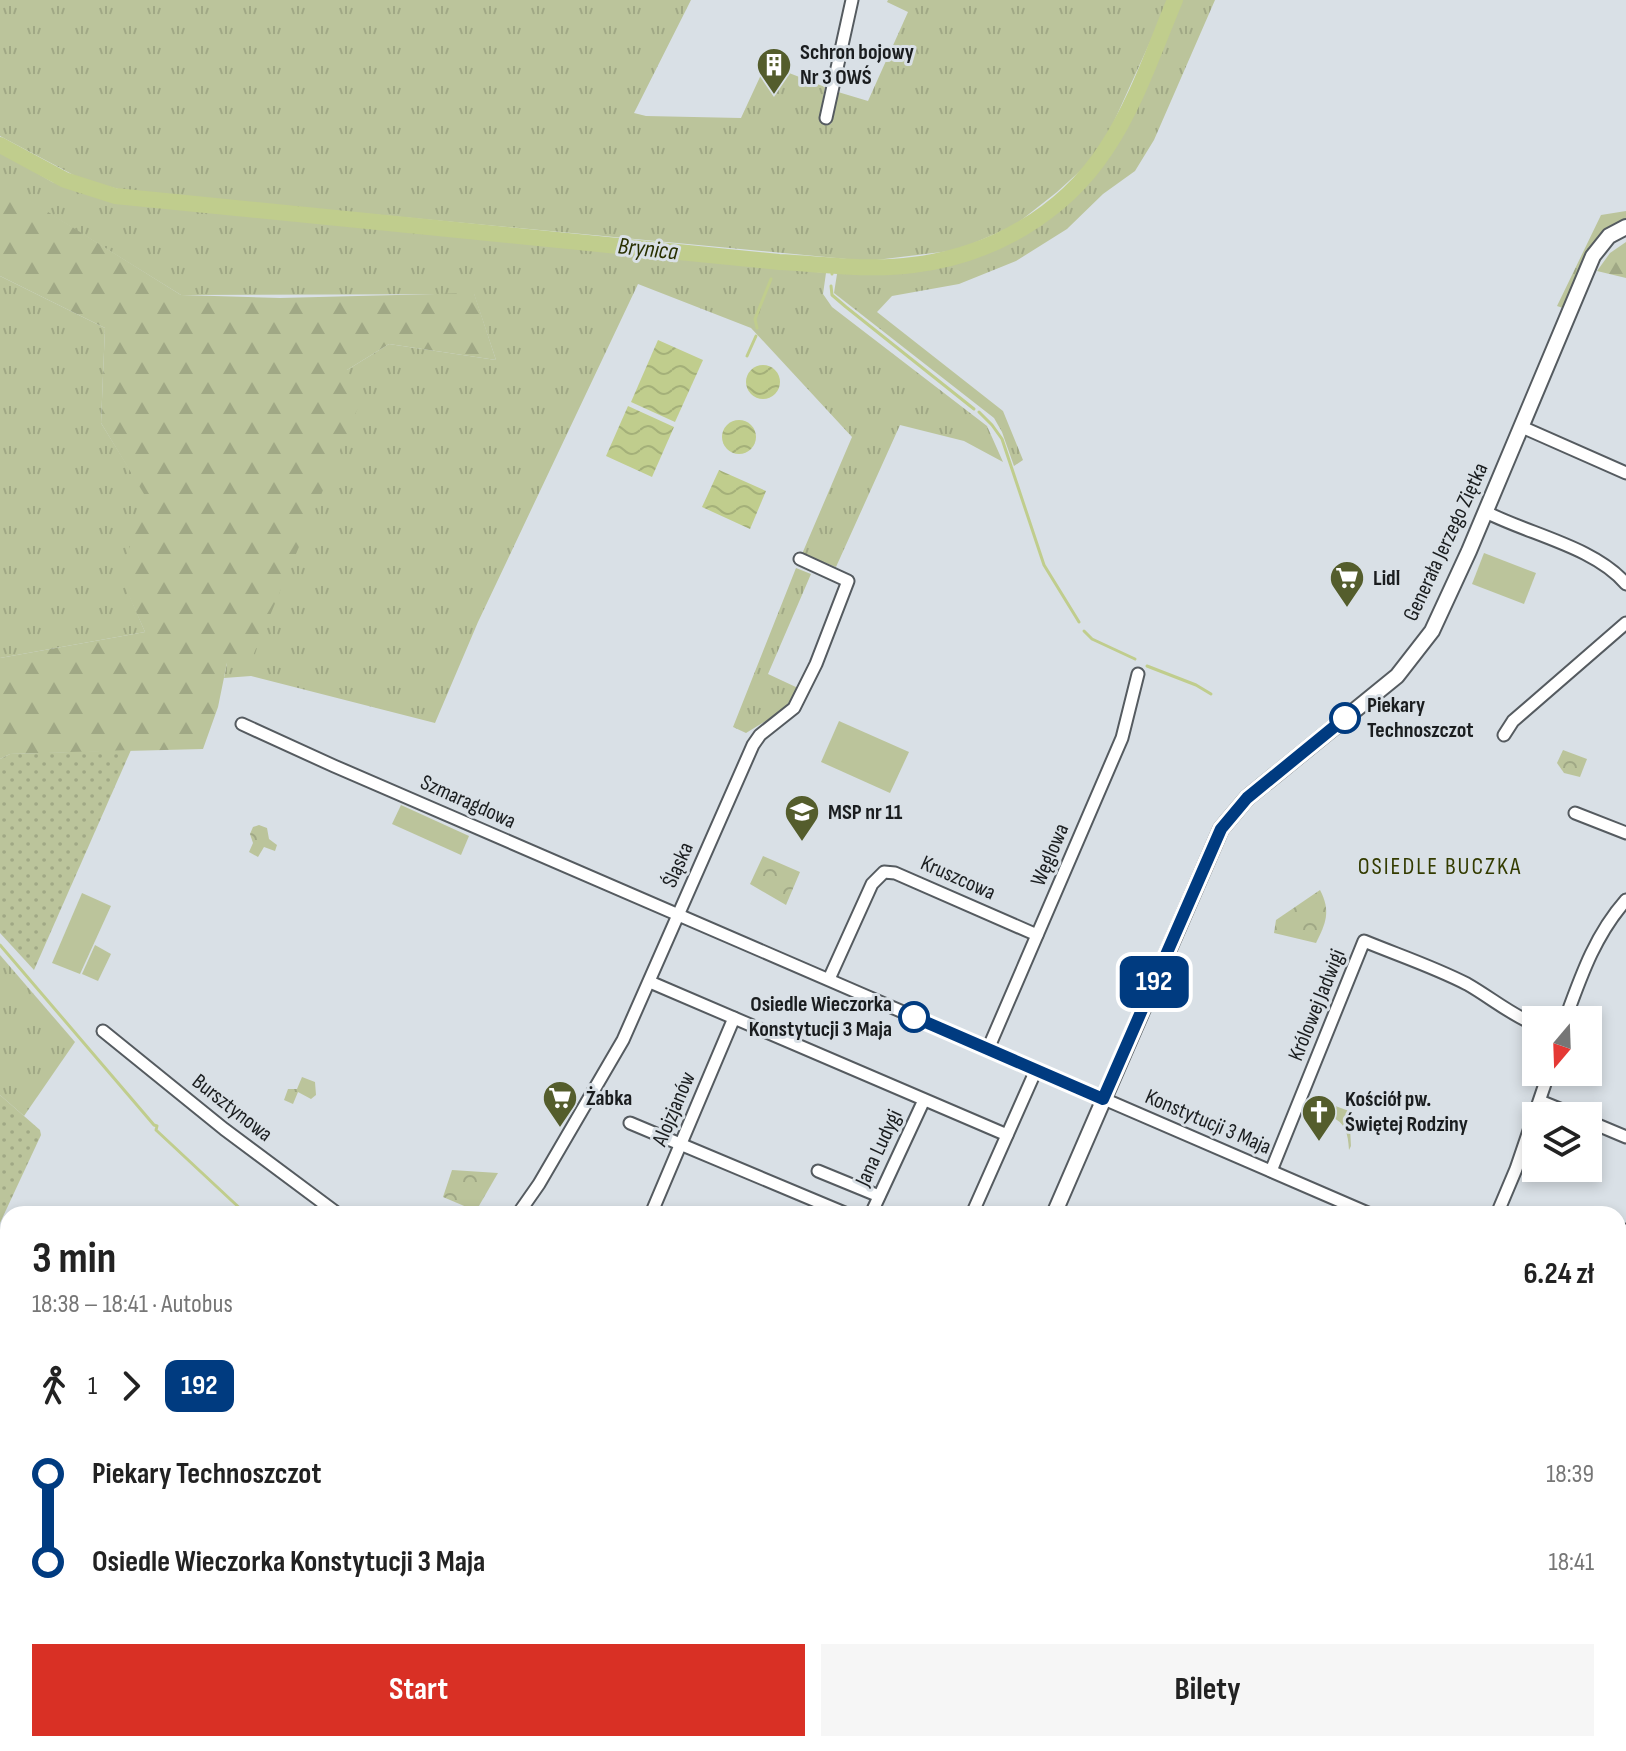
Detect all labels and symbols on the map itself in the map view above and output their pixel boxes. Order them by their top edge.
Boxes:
place label: Schron bojowy Nr 3 OWŚ [800,39,914,91]
building icon: Schron bojowy Nr 3 OWŚ [755,46,793,96]
water label: Brynica [617,231,680,267]
street label: Generała Jerzego Ziętka [1397,459,1495,625]
supermarket icon: Lidl [1328,559,1366,609]
place label: Lidl [1373,565,1400,592]
place label: Piekary Technoszczot [1367,692,1474,744]
marker: Piekary Technoszczot [1330,703,1360,733]
street label: Szmaragdowa [416,769,520,835]
school or university icon: MSP nr 11 [783,793,821,843]
place label: MSP nr 11 [828,799,903,826]
street label: Węglowa [1025,820,1075,890]
street label: Śląska [656,838,700,892]
street label: Kruszcowa [917,850,999,906]
district label: OSIEDLE BUCZKA [1358,852,1522,881]
street label: Królowej Jadwigi [1282,945,1352,1065]
line badge: 192 [1108,956,1200,1008]
place label: Osiedle Wieczorka Konstytucji 3 Maja [749,991,892,1043]
marker: Osiedle Wieczorka Konstytucji 3 Maja [899,1002,929,1032]
north arrow [1522,1006,1602,1086]
street label: Bursztynowa [186,1068,278,1148]
street label: Alojzjanów [646,1068,702,1151]
supermarket icon: Żabka [541,1079,579,1129]
street label: Konstytucji 3 Maja [1141,1083,1275,1161]
place label: Żabka [586,1085,632,1112]
place label: Kościół pw. Świętej Rodziny [1345,1086,1468,1138]
church icon: Kościół pw. Świętej Rodziny [1300,1093,1338,1143]
street label: Jana Ludygi [849,1105,908,1192]

